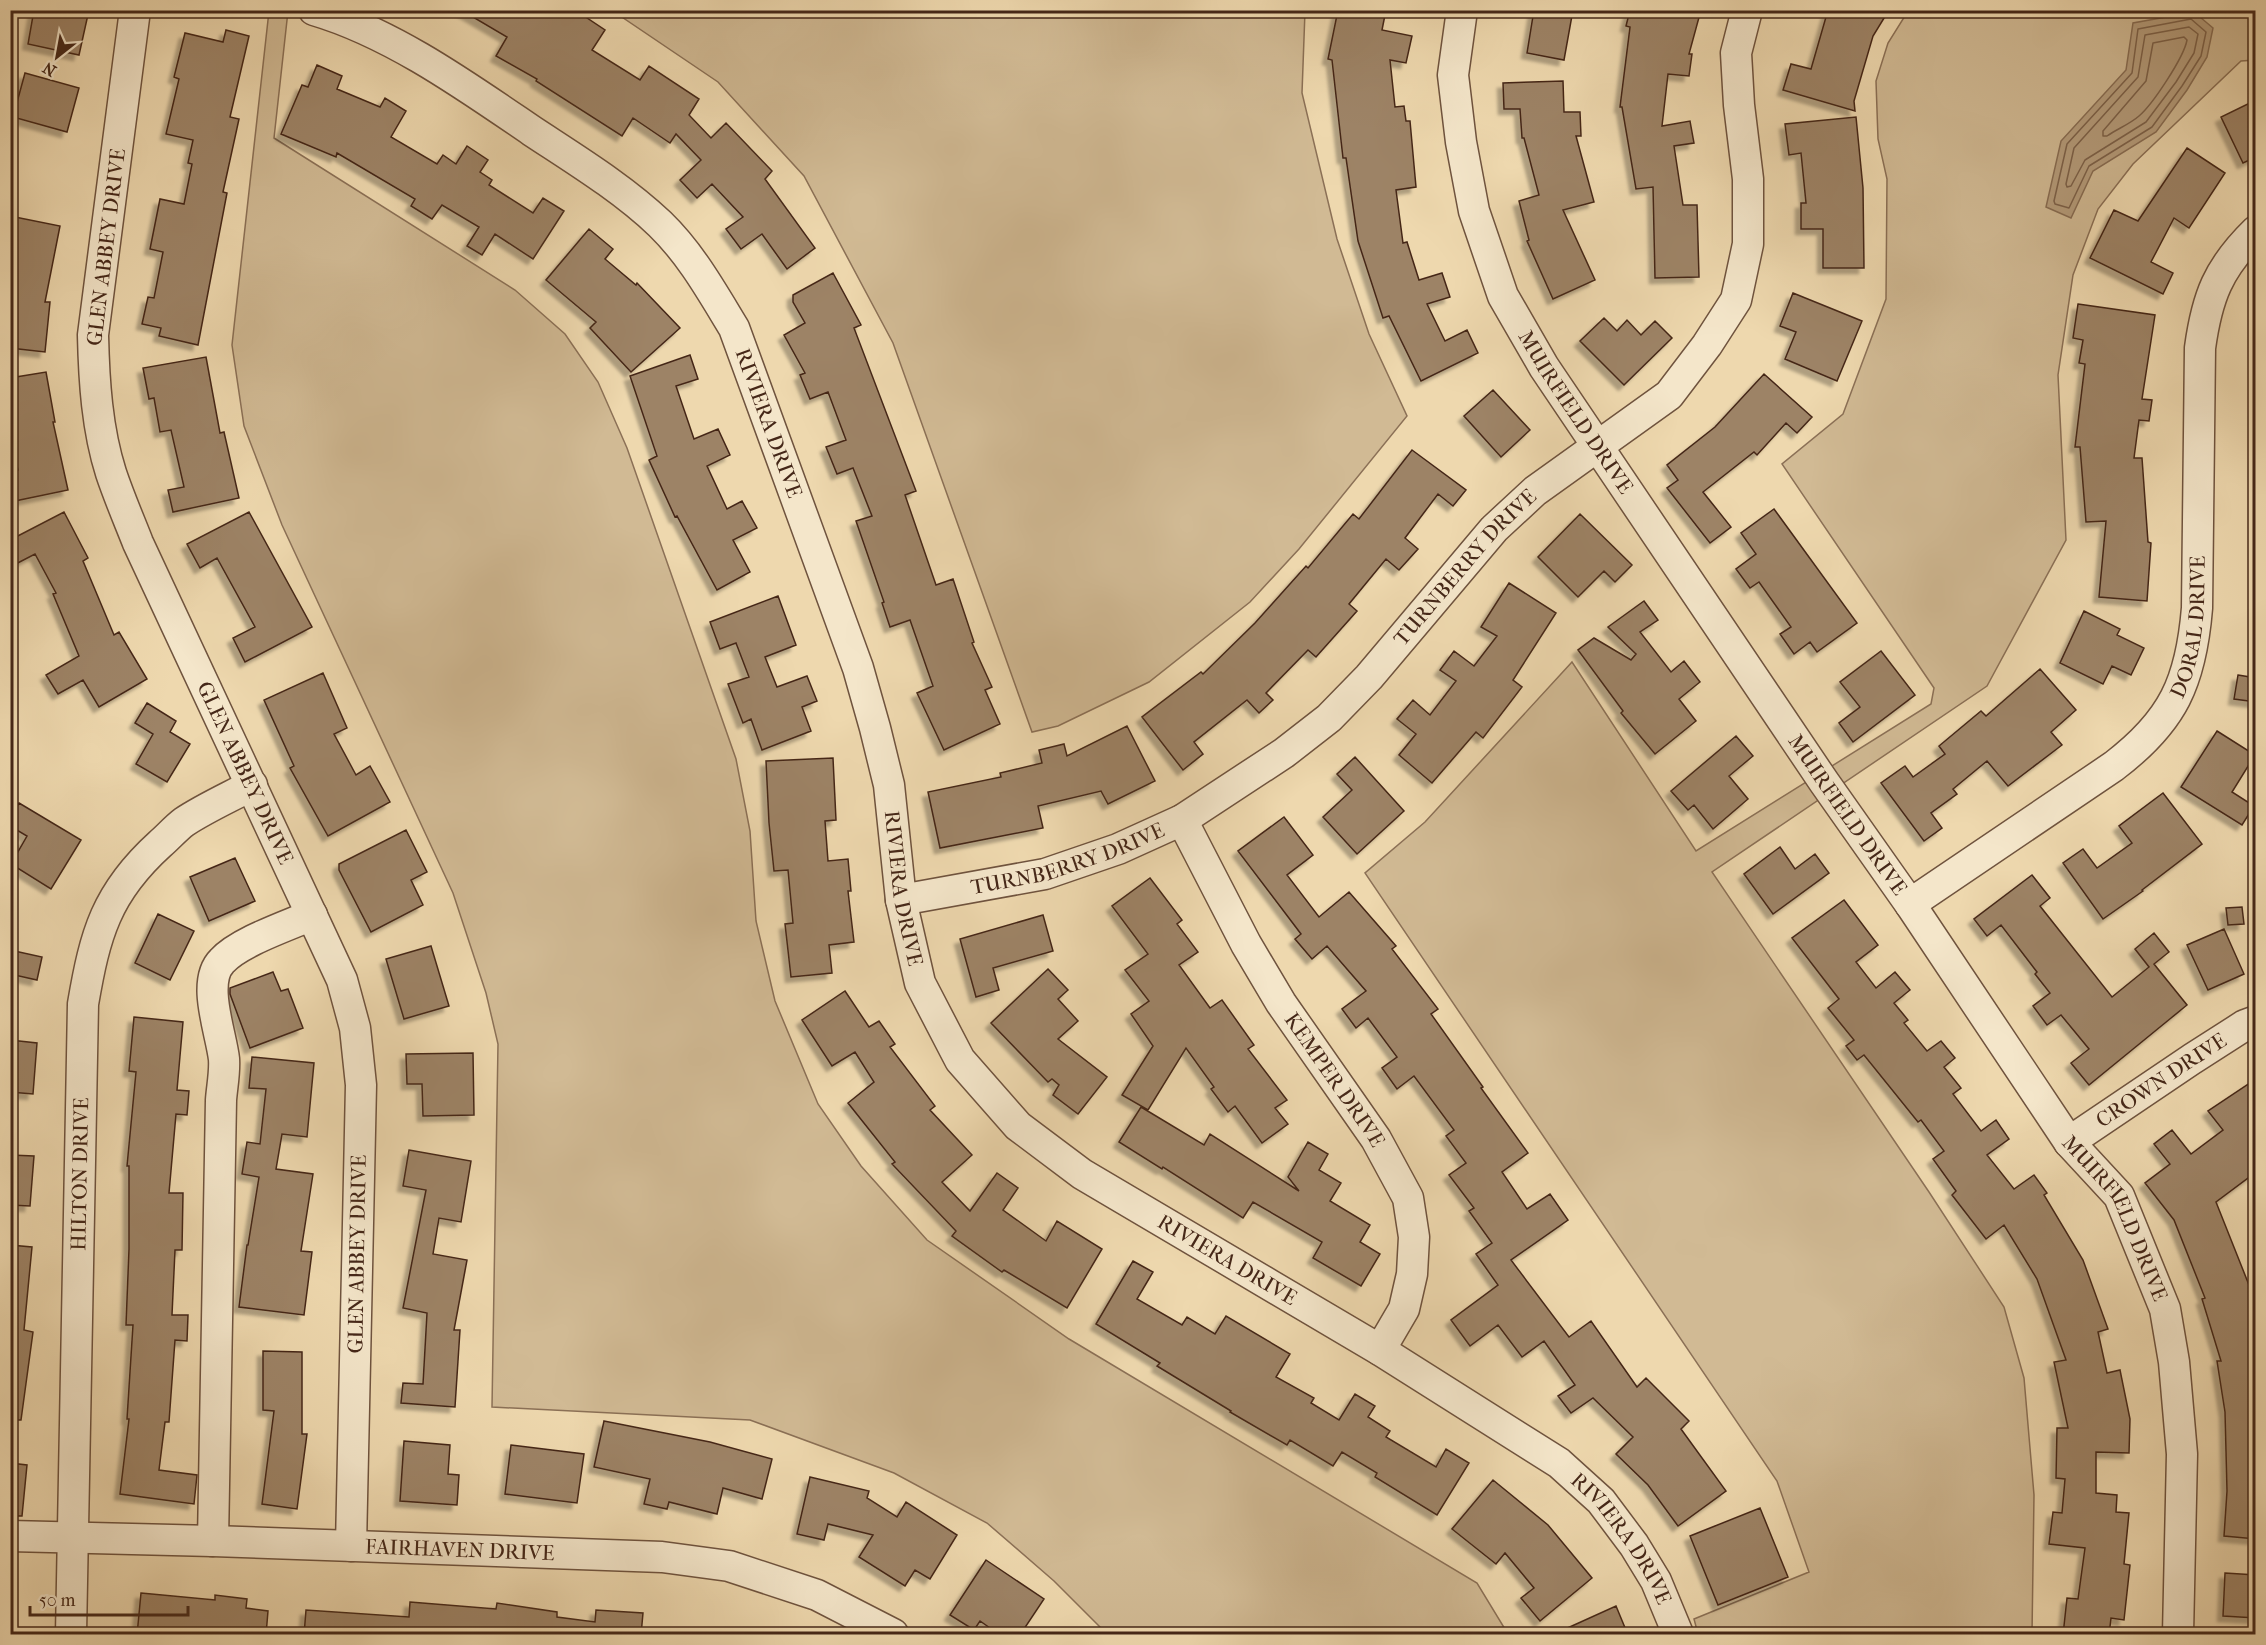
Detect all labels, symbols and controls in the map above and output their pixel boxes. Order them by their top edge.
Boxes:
north arrow [27,27,87,87]
text: N [39,58,60,81]
street label: GLEN ABBEY DRIVE [82,147,130,347]
street label: MUIRFIELD DRIVE [1513,326,1638,498]
street label: RIVIERA DRIVE [730,345,807,501]
street label: TURNBERRY DRIVE [1389,484,1541,650]
street label: DORAL DRIVE [2165,555,2210,702]
street label: GLEN ABBEY DRIVE [192,678,298,868]
street label: MUIRFIELD DRIVE [1783,730,1912,900]
street label: RIVIERA DRIVE [880,809,928,968]
street label: TURNBERRY DRIVE [969,818,1168,899]
street label: KEMPER DRIVE [1280,1008,1390,1151]
street label: CROWN DRIVE [2091,1028,2231,1132]
street label: HILTON DRIVE [66,1097,93,1251]
street label: MUIRFIELD DRIVE [2057,1131,2173,1305]
street label: GLEN ABBEY DRIVE [343,1154,371,1354]
street label: RIVIERA DRIVE [1154,1210,1301,1310]
street label: RIVIERA DRIVE [1566,1468,1676,1608]
street label: FAIRHAVEN DRIVE [365,1534,555,1565]
scale bar [30,1579,188,1617]
text: 50 m [39,1590,76,1611]

